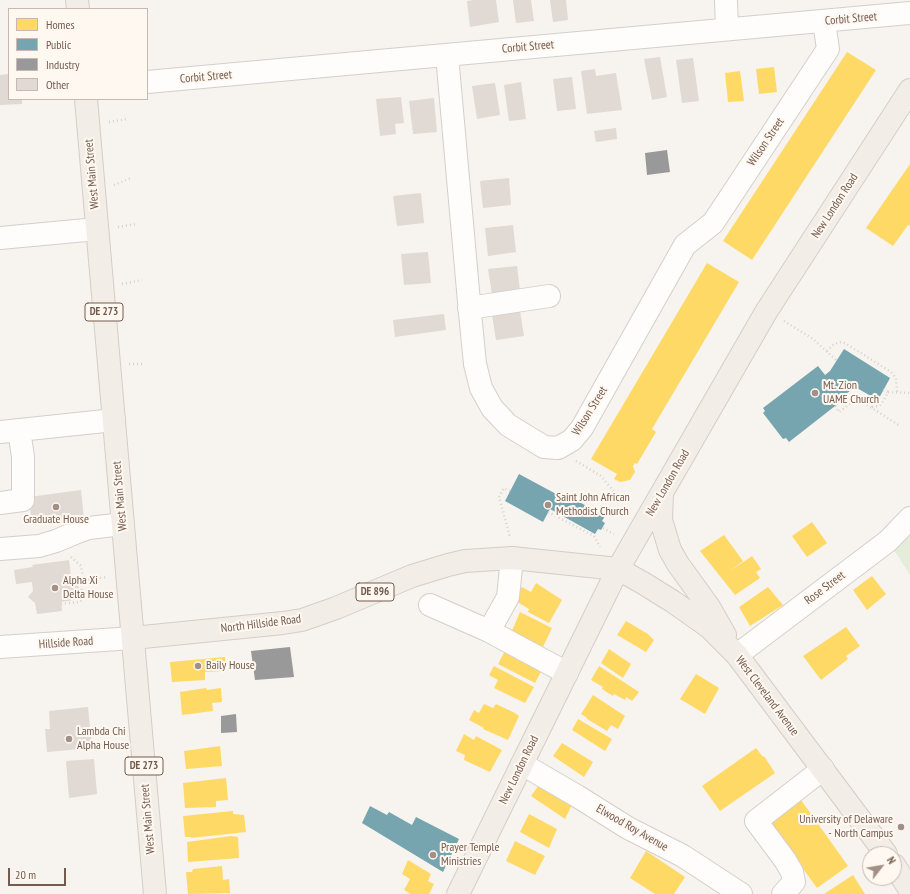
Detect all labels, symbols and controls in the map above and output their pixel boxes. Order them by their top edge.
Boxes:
legend [8,8,148,100]
street label: Corbit Street [824,10,878,28]
text: Homes [46,17,74,32]
text: Public [46,37,71,52]
street label: Corbit Street [501,38,555,56]
text: Industry [46,57,80,72]
street label: Corbit Street [179,68,233,86]
text: Other [46,77,69,92]
street label: Wilson Street [745,115,787,169]
street label: West Main Street [82,138,102,210]
street label: New London Road [809,171,861,241]
road number: DE 273 [85,303,123,321]
place label: Mt. Zion UAME Church [823,379,879,407]
street label: Wilson Street [569,384,611,438]
marker: Mt. Zion UAME Church [810,388,820,398]
street label: New London Road [643,447,693,519]
street label: West Main Street [110,460,130,532]
place label: Saint John African Methodist Church [556,491,630,519]
marker: Saint John African Methodist Church [543,500,553,510]
marker: Graduate House [51,502,61,512]
place label: Graduate House [23,513,89,527]
street label: Rose Street [802,568,848,608]
place label: Alpha Xi Delta House [63,574,114,602]
marker: Alpha Xi Delta House [50,583,60,593]
road number: DE 896 [356,583,394,601]
street label: North Hillside Road [220,612,302,636]
street label: Hillside Road [38,634,94,652]
street label: West Cleveland Avenue [732,653,802,739]
place label: Baily House [206,659,255,673]
marker: Baily House [193,661,203,671]
place label: Lambda Chi Alpha House [77,725,129,753]
street label: New London Road [496,733,542,807]
marker: Lambda Chi Alpha House [64,734,74,744]
road number: DE 273 [125,757,163,775]
street label: West Main Street [138,783,158,855]
street label: Elwood Roy Avenue [593,802,671,854]
place label: University of Delaware - North Campus [799,813,893,841]
marker: University of Delaware - North Campus [896,822,906,832]
place label: Prayer Temple Ministries [441,841,499,869]
north arrow [862,846,902,886]
marker: Prayer Temple Ministries [428,850,438,860]
text: N [884,854,899,866]
scale bar [10,860,68,886]
text: 20 m [15,867,36,882]

